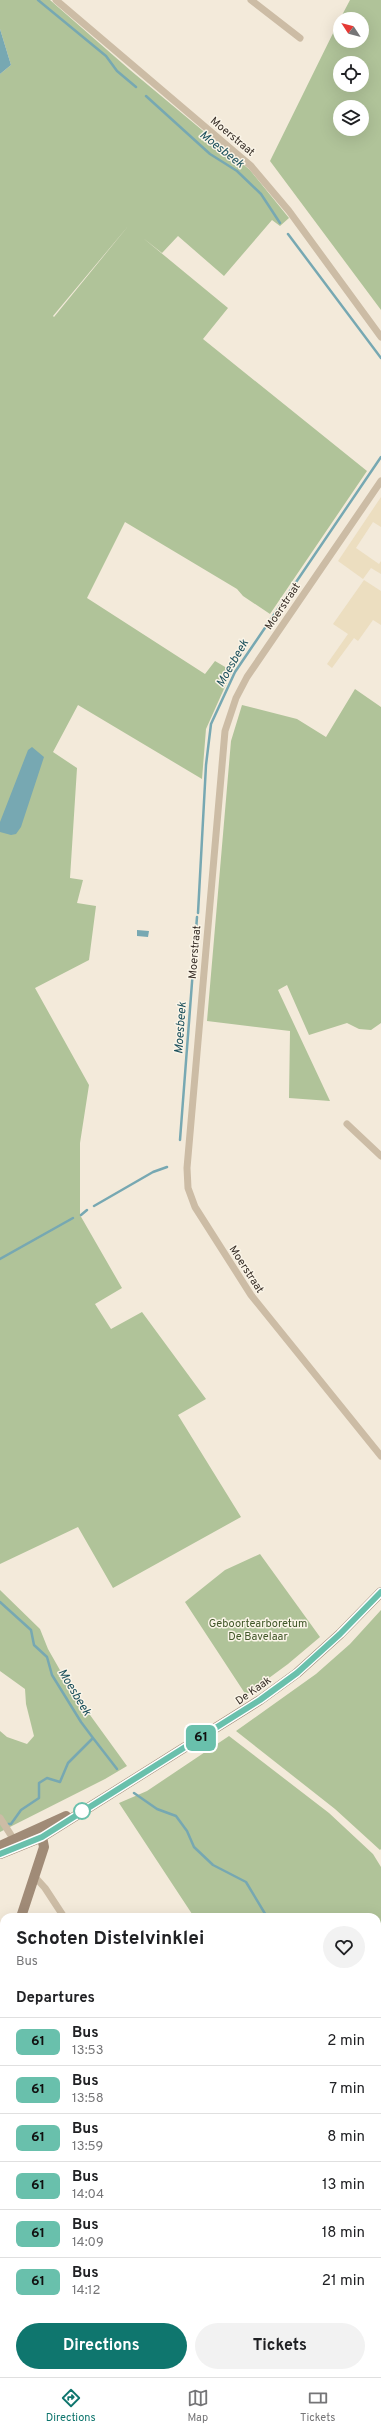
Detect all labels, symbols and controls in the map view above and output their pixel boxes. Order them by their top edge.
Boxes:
north arrow [333,12,369,48]
map controls [333,12,369,136]
button: locate [333,56,369,92]
button: layers [333,100,369,136]
street label: Moerstraat [207,114,257,159]
water label: Moesbeek [196,127,248,173]
street label: Moerstraat [262,580,304,633]
water label: Moesbeek [213,636,253,690]
street label: Moerstraat [186,925,204,980]
water label: Moesbeek [171,1000,191,1055]
street label: Moerstraat [226,1243,267,1296]
park label: Geboortearboretum De Bavelaar [209,1617,307,1644]
water label: Moesbeek [54,1666,95,1720]
street label: De Kaak [233,1673,274,1708]
line badge: 61 [183,1725,219,1751]
text: 61 [194,1729,208,1746]
unlabelled marker [73,1802,91,1820]
button: heart [323,1926,365,1968]
text: Schoten Distelvinklei [16,1927,204,1951]
text: Bus [16,1954,38,1970]
text: Departures [16,1989,95,2008]
text: Bus [72,2024,99,2043]
text: 2 min [327,2032,365,2051]
text: 61 [31,2033,45,2050]
text: 13:53 [72,2043,104,2059]
text: Bus [72,2072,99,2091]
text: 7 min [329,2080,365,2099]
text: 61 [31,2081,45,2098]
text: 13:58 [72,2091,104,2107]
text: Bus [72,2120,99,2139]
text: 8 min [327,2128,365,2147]
text: 61 [31,2129,45,2146]
text: 13:59 [72,2139,103,2155]
text: Bus [72,2168,99,2187]
text: 13 min [322,2176,365,2195]
text: 61 [31,2177,45,2194]
text: 14:04 [72,2187,104,2203]
text: Bus [72,2216,99,2235]
text: 18 min [322,2224,365,2243]
text: 61 [31,2225,45,2242]
text: 14:09 [72,2235,104,2251]
text: Bus [72,2264,99,2283]
text: 21 min [322,2272,365,2291]
text: 61 [31,2273,45,2290]
text: 14:12 [72,2283,100,2299]
button: Directions [16,2323,187,2369]
button: Tickets [195,2323,365,2369]
tab: Directions [46,2387,96,2425]
tab: Map [187,2387,209,2425]
tab: Tickets [300,2387,335,2425]

